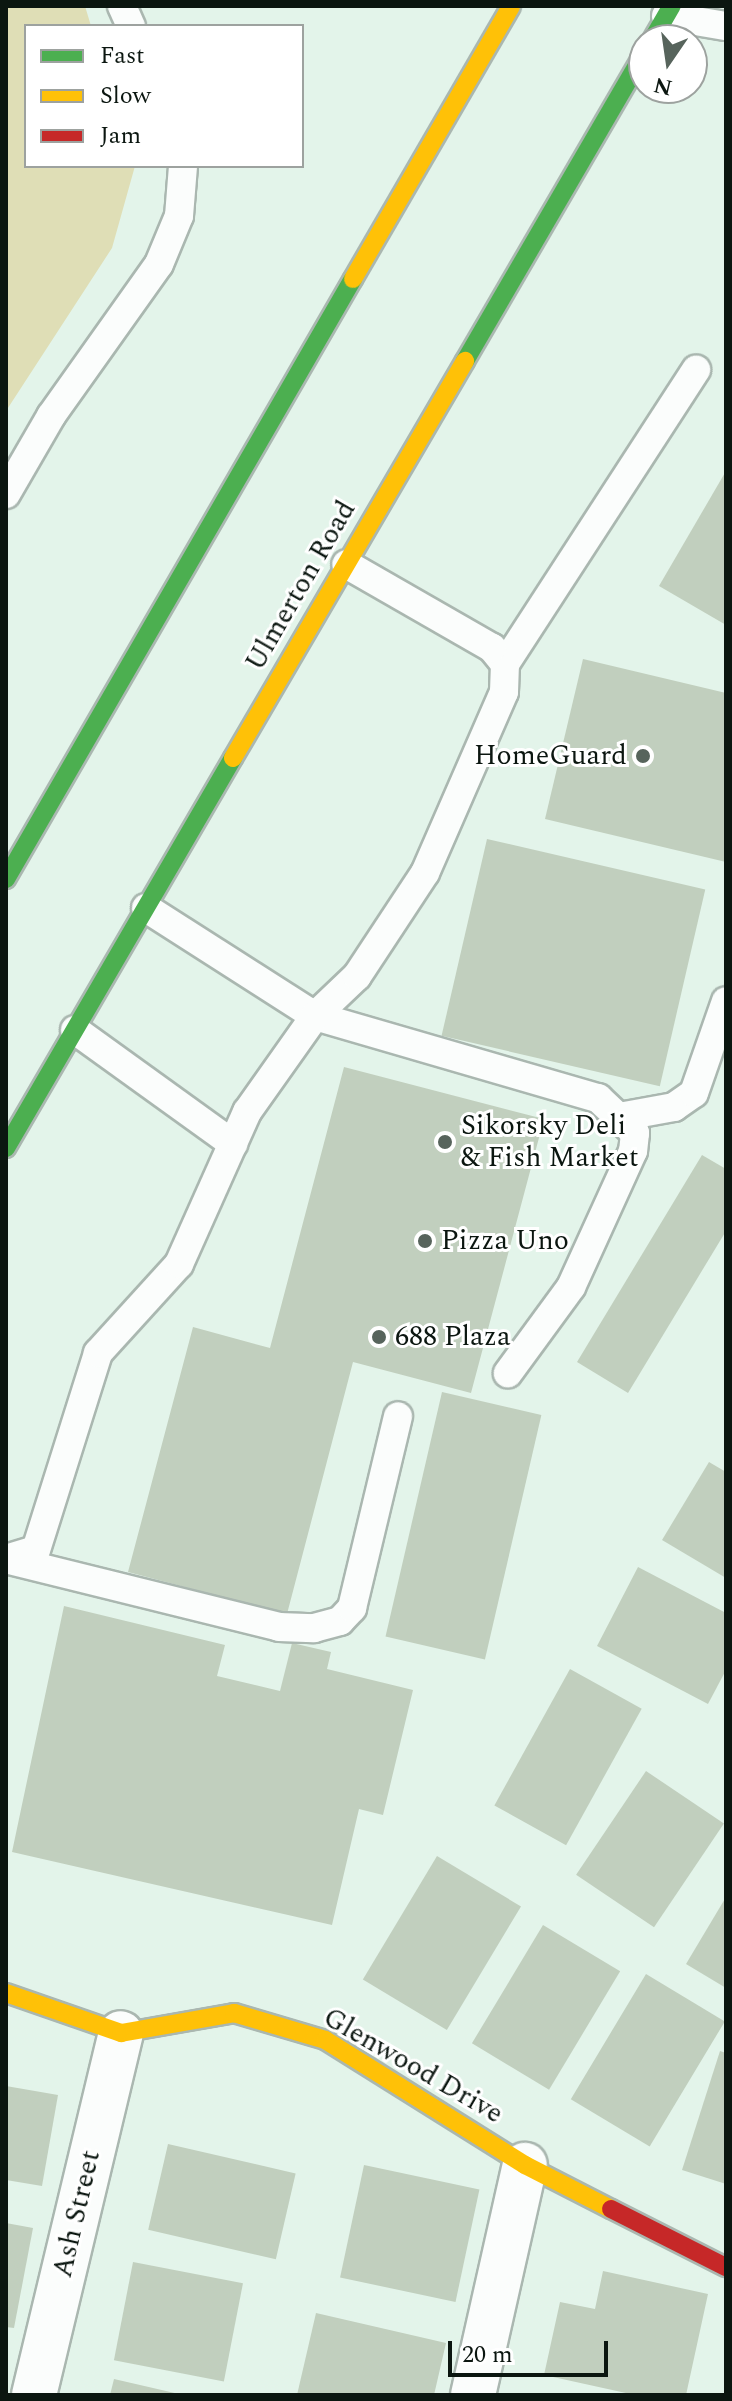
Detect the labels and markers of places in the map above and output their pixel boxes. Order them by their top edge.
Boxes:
place label: HomeGuard [474,739,627,773]
marker: HomeGuard [634,747,652,765]
place label: Sikorsky Deli & Fish Market [461,1109,639,1175]
marker: Sikorsky Deli & Fish Market [436,1133,454,1151]
place label: Pizza Uno [441,1224,569,1258]
marker: Pizza Uno [416,1232,434,1250]
place label: 688 Plaza [395,1320,511,1354]
marker: 688 Plaza [370,1328,388,1346]

